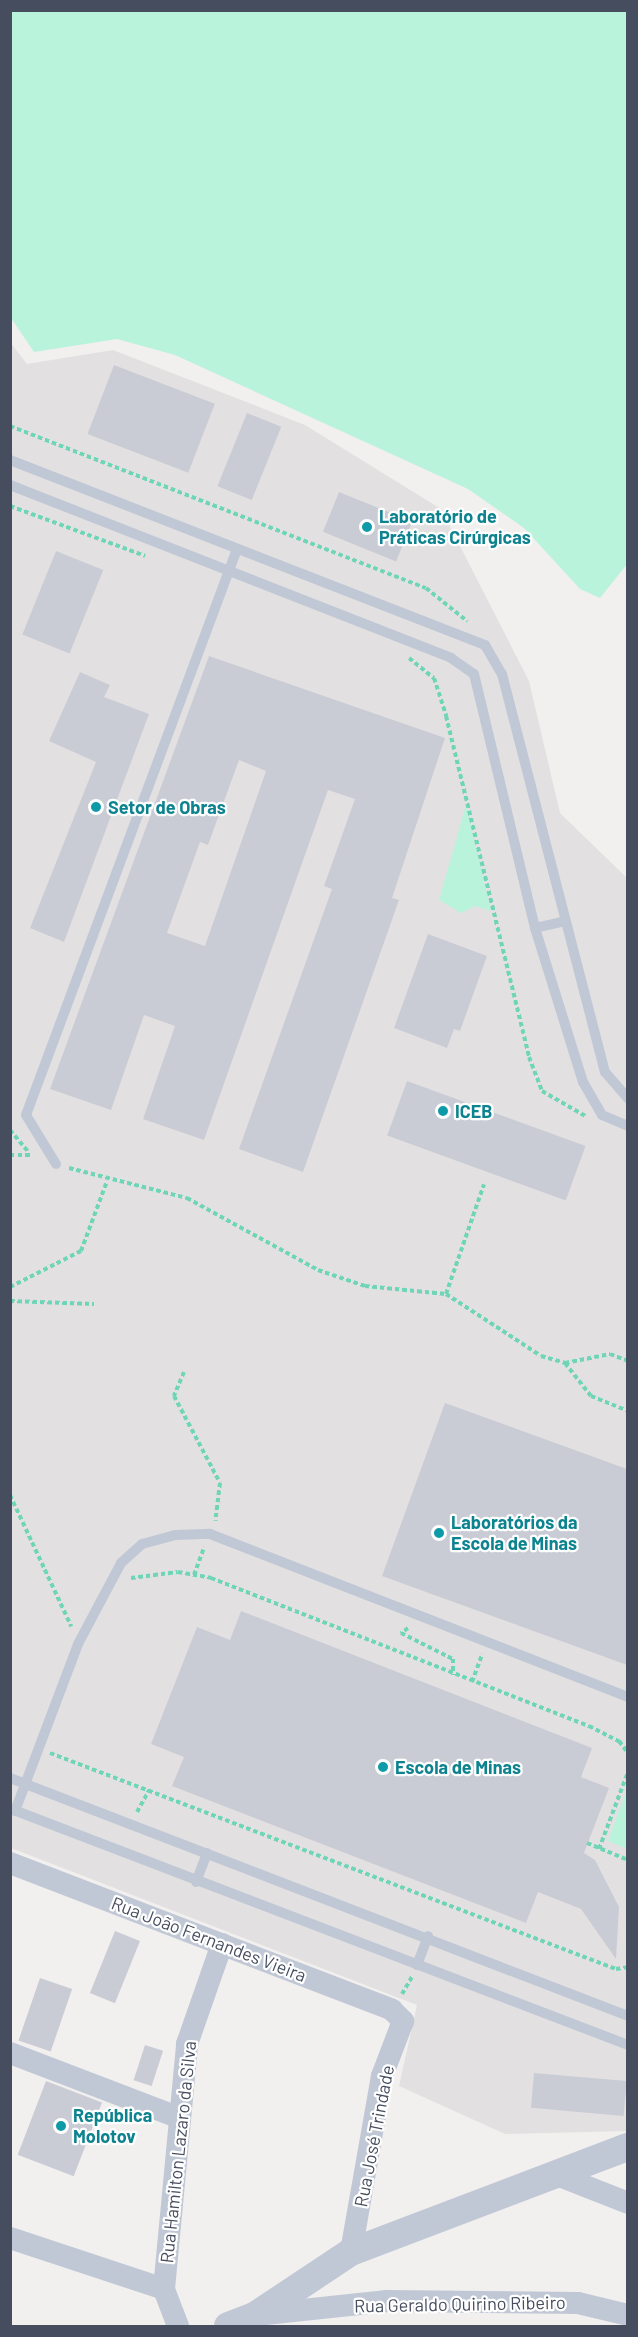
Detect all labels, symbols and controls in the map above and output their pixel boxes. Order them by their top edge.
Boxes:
place label: Laboratório de Práticas Cirúrgicas [379,506,531,548]
marker: Laboratório de Práticas Cirúrgicas [360,520,374,534]
place label: Setor de Obras [108,796,226,818]
marker: Setor de Obras [89,800,103,814]
place label: ICEB [455,1100,492,1122]
marker: ICEB [436,1104,450,1118]
place label: Laboratórios da Escola de Minas [451,1512,577,1555]
marker: Laboratórios da Escola de Minas [432,1526,446,1540]
place label: Escola de Minas [395,1756,521,1778]
marker: Escola de Minas [376,1760,390,1774]
street label: Rua João Fernandes Vieira [109,1892,309,1986]
street label: Rua Hamilton Lazaro da Silva [156,2040,200,2264]
street label: Rua José Trindade [350,2063,398,2209]
place label: República Molotov [73,2105,152,2148]
marker: República Molotov [54,2119,68,2133]
street label: Rua Geraldo Quirino Ribeiro [354,2291,566,2317]

